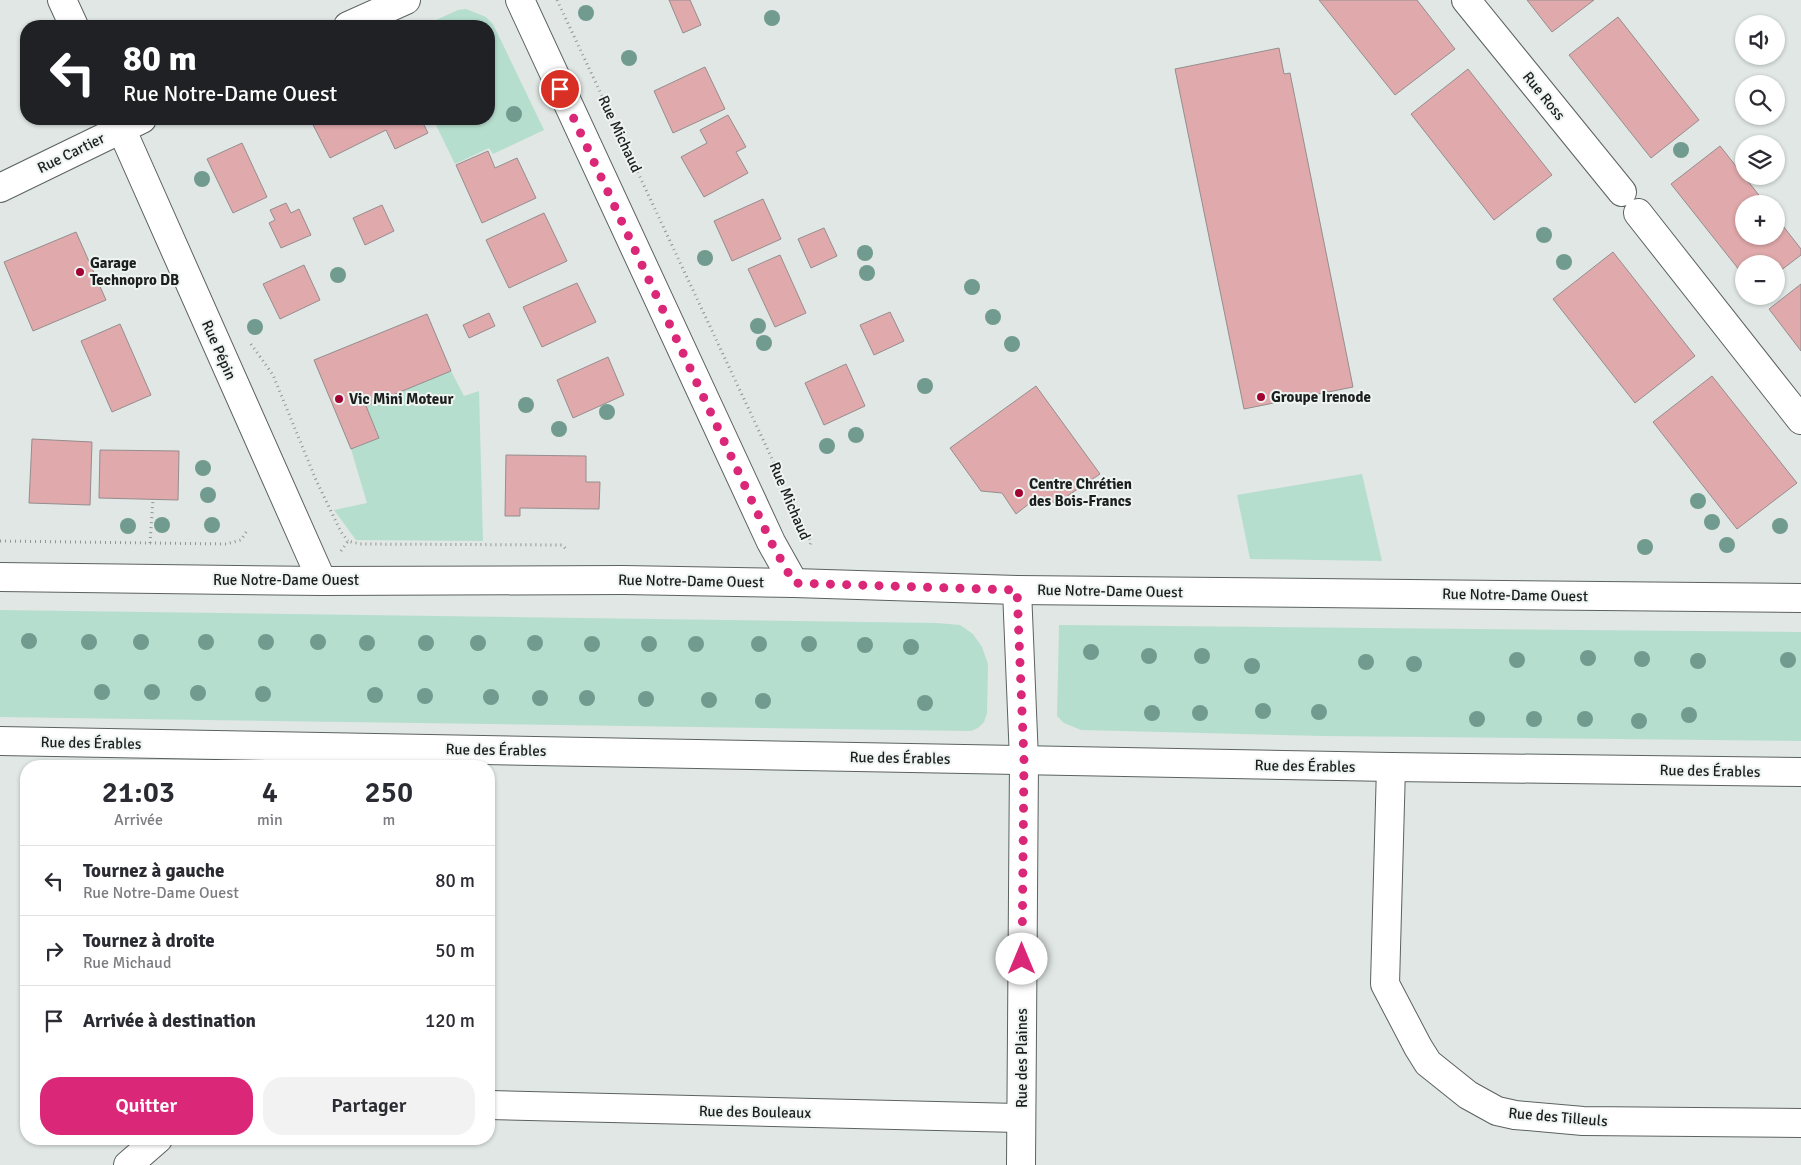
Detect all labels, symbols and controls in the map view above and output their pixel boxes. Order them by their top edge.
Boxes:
map controls [1735,15,1785,305]
button: sound [1735,15,1785,65]
text: 80 m [123,37,197,80]
icon: left [40,40,105,105]
pin [539,68,581,110]
street label: Rue Ross [1519,68,1569,124]
icon: arrive [546,75,574,103]
button: search [1735,75,1785,125]
text: Rue Notre-Dame Ouest [123,80,337,107]
street label: Rue Michaud [594,93,646,175]
street label: Rue Cartier [34,129,108,177]
button: layers [1735,135,1785,185]
button: + [1735,195,1785,245]
place label: Garage Technopro DB [90,254,179,289]
button: − [1735,255,1785,305]
marker: Garage Technopro DB [74,266,86,278]
street label: Rue Pépin [198,317,240,383]
place label: Groupe Irenode [1271,388,1371,406]
place label: Vic Mini Moteur [349,390,453,408]
marker: Groupe Irenode [1255,391,1267,403]
marker: Vic Mini Moteur [333,393,345,405]
street label: Rue Michaud [766,459,814,543]
place label: Centre Chrétien des Bois-Francs [1029,475,1132,510]
marker: Centre Chrétien des Bois-Francs [1013,487,1025,499]
street label: Rue Notre-Dame Ouest [213,571,359,589]
street label: Rue Notre-Dame Ouest [618,571,764,591]
street label: Rue Notre-Dame Ouest [1037,581,1183,601]
street label: Rue Notre-Dame Ouest [1442,585,1588,605]
street label: Rue des Érables [40,732,142,753]
street label: Rue des Érables [445,739,547,760]
street label: Rue des Érables [849,747,951,768]
street label: Rue des Érables [1254,755,1356,776]
street label: Rue des Érables [1659,760,1761,781]
text: 21:03 [102,774,175,811]
text: 4 [262,774,278,811]
text: 250 [365,774,413,811]
text: Arrivée [114,810,163,830]
text: min [257,810,283,830]
text: m [382,810,395,830]
text: Tournez à gauche [83,859,224,883]
icon: left [40,867,68,895]
text: 80 m [435,869,475,893]
text: Rue Notre-Dame Ouest [83,883,239,903]
text: Tournez à droite [83,929,215,953]
position arrow [995,932,1047,984]
icon: right [40,937,68,965]
text: 50 m [435,939,475,963]
text: Rue Michaud [83,953,171,973]
icon: arrive [40,1007,68,1035]
street label: Rue des Plaines [1013,1008,1031,1108]
text: Arrivée à destination [83,1009,256,1033]
text: 120 m [425,1009,475,1033]
button: Quitter [40,1077,253,1135]
button: Partager [263,1077,475,1135]
street label: Rue des Bouleaux [699,1102,812,1122]
street label: Rue des Tilleuls [1508,1104,1609,1130]

